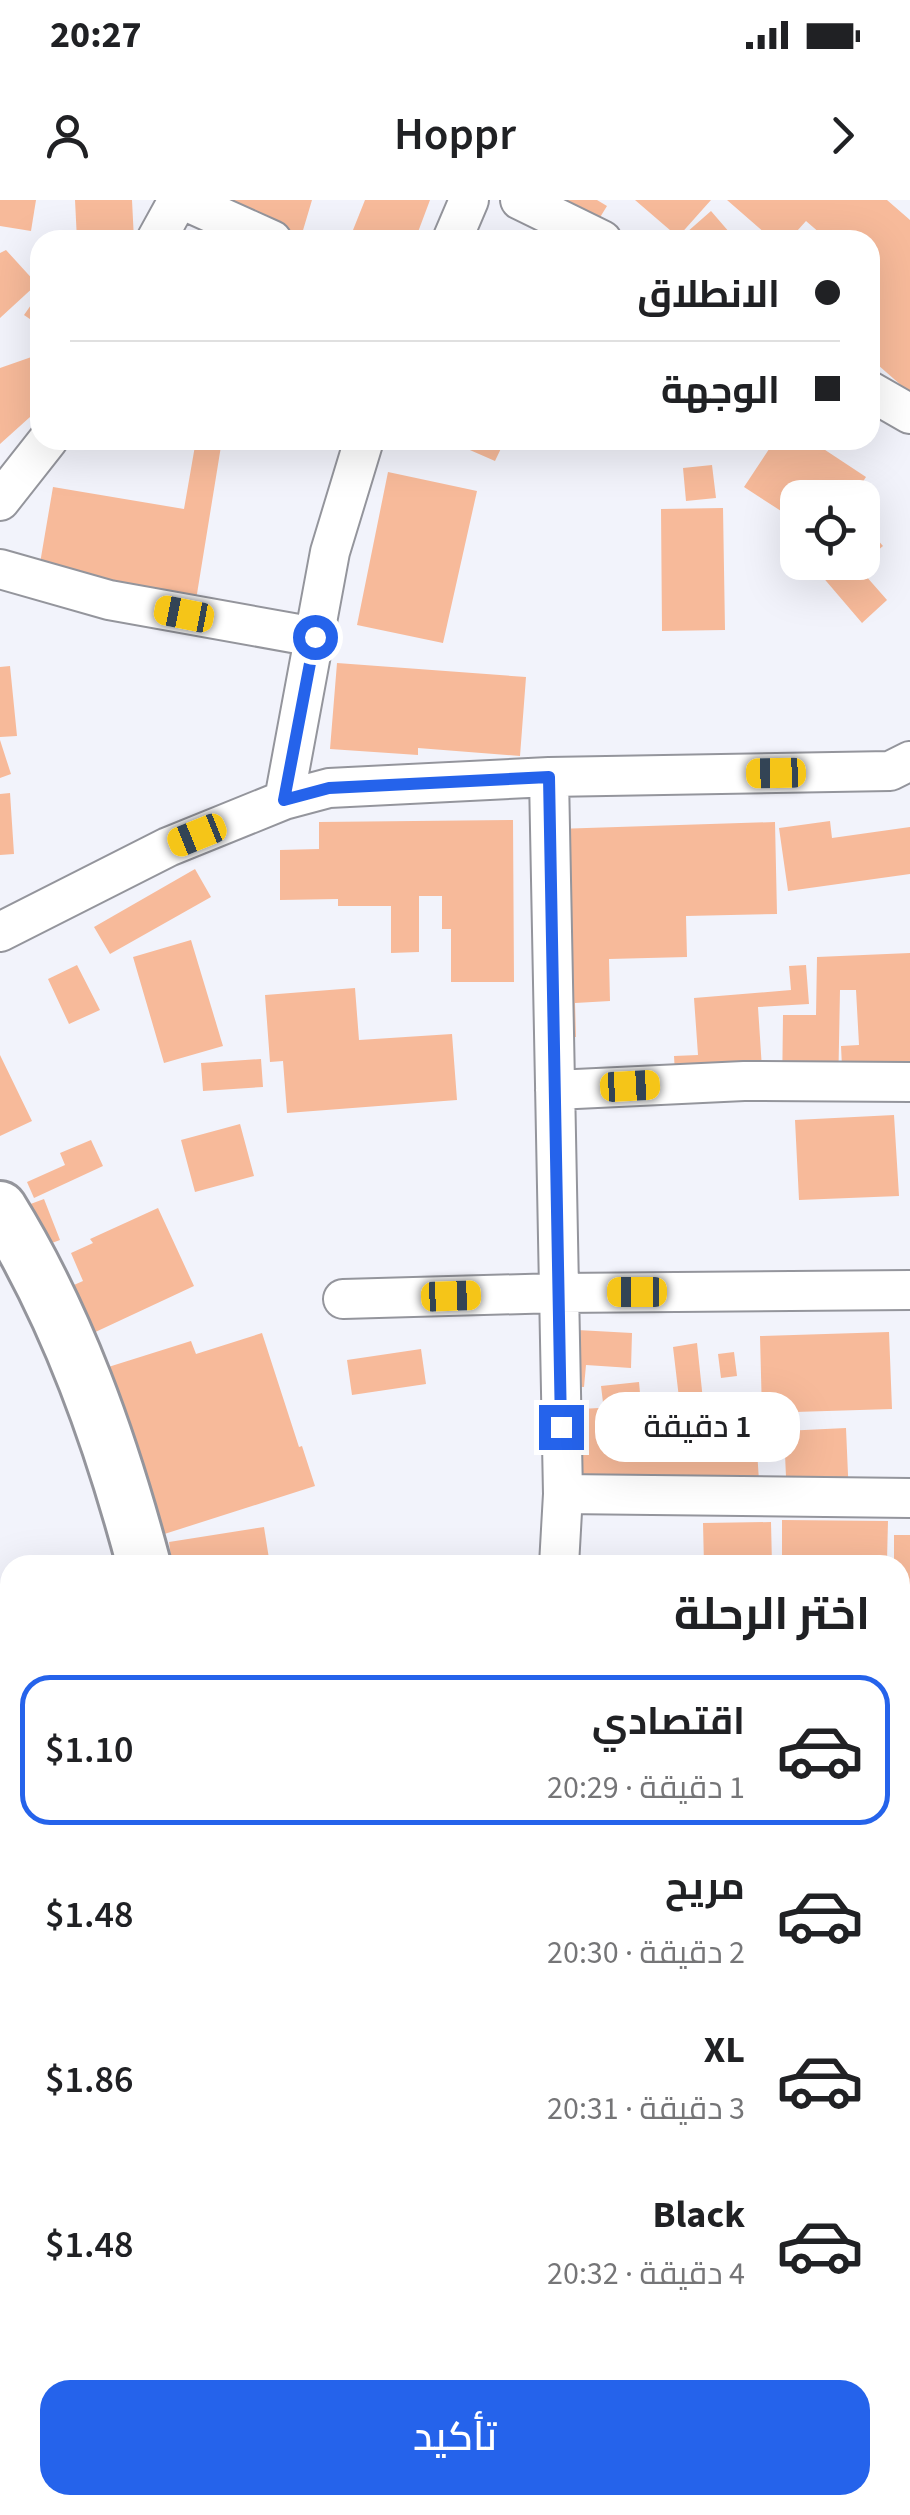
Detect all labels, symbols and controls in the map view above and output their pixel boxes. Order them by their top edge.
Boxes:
text: 20:27 [50,8,142,62]
text: Hoppr [394,103,516,167]
icon: person [40,108,95,163]
icon: forward [815,108,870,163]
text: الانطلاق [637,268,780,322]
text: الوجهة [661,364,780,418]
map controls [780,480,880,580]
button: locate [780,480,880,580]
car [152,594,216,634]
route start [293,615,338,660]
car [746,757,806,789]
car [164,810,230,860]
car [599,1069,661,1103]
car [607,1277,667,1307]
car [420,1280,482,1312]
callout: 1 دقيقة [596,1392,801,1462]
text: 1 دقيقة [643,1404,752,1450]
route end [539,1405,584,1450]
text: اختر الرحلة [674,1583,870,1647]
text: اقتصادي [592,1695,745,1749]
icon: car [775,1705,865,1795]
text: $1.10 [45,1723,133,1777]
text: 1 دقيقة · 20:29 [547,1765,745,1811]
text: مريح [665,1860,745,1914]
icon: car [775,1870,865,1960]
text: $1.48 [45,1888,133,1942]
text: 2 دقيقة · 20:30 [547,1930,745,1976]
text: XL [704,2023,745,2077]
icon: car [775,2035,865,2125]
text: $1.86 [45,2053,133,2107]
text: 3 دقيقة · 20:31 [547,2086,745,2132]
text: Black [653,2188,745,2242]
icon: car [775,2200,865,2290]
text: $1.48 [45,2218,133,2272]
text: 4 دقيقة · 20:32 [547,2251,745,2297]
button: تأكيد [40,2380,870,2495]

